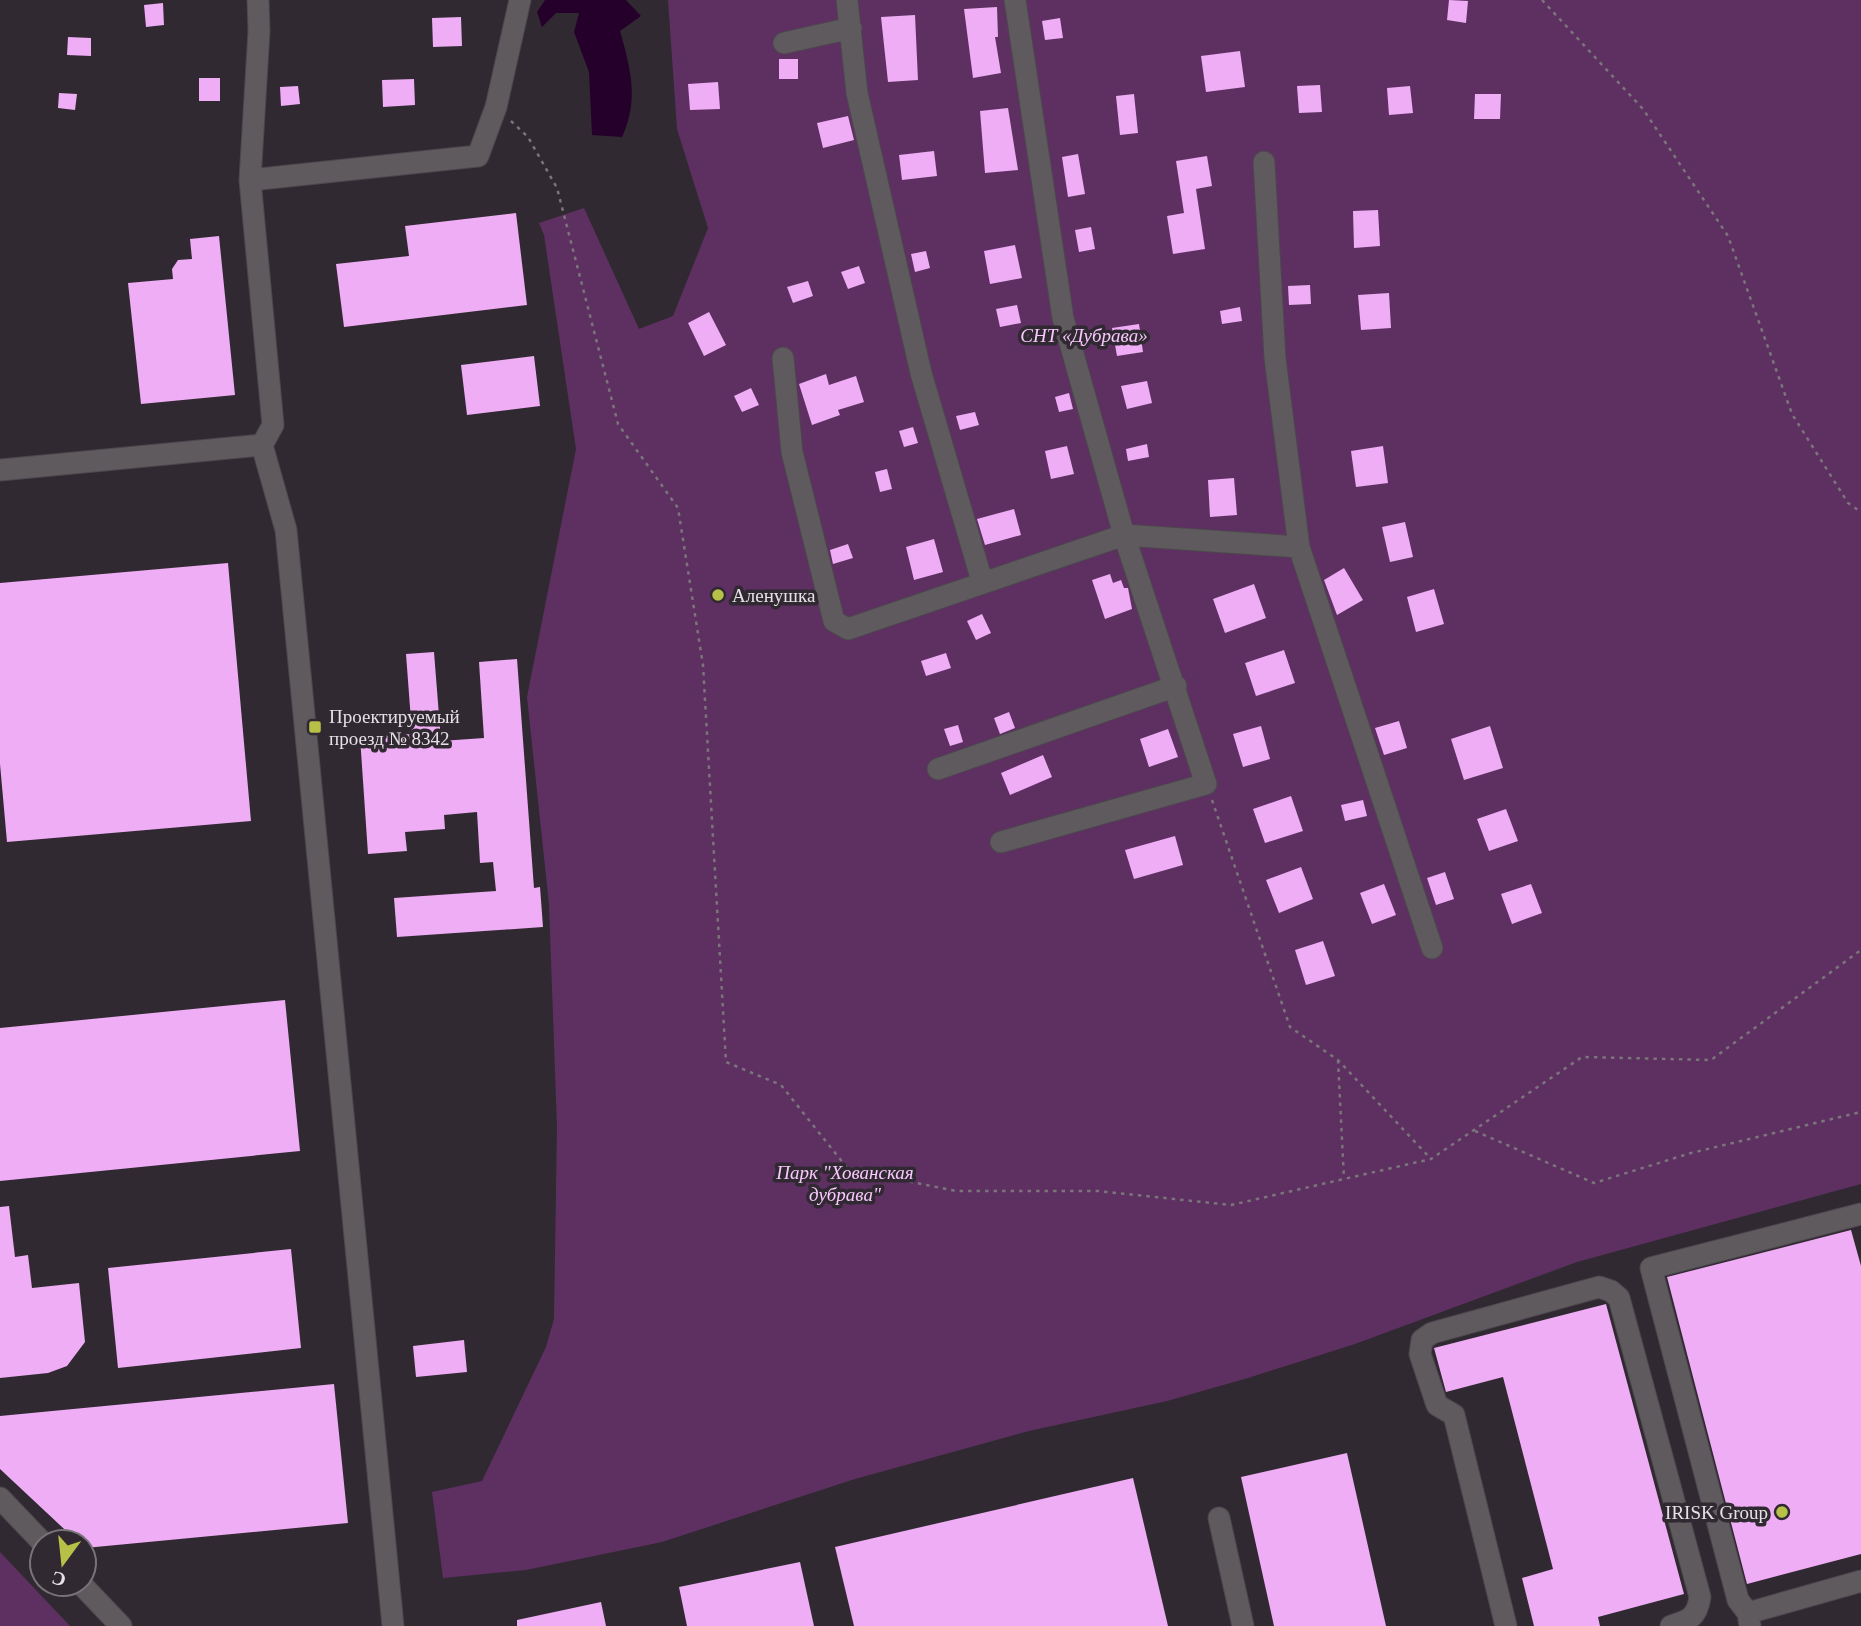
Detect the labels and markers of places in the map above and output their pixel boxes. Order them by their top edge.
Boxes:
place label: Аленушка [732,585,816,606]
marker: Аленушка [710,587,726,603]
place label: Проектируемый проезд № 8342 [329,706,460,749]
marker: Проектируемый проезд № 8342 [307,719,323,735]
place label: IRISK Group [1665,1502,1768,1523]
marker: IRISK Group [1774,1504,1790,1520]

